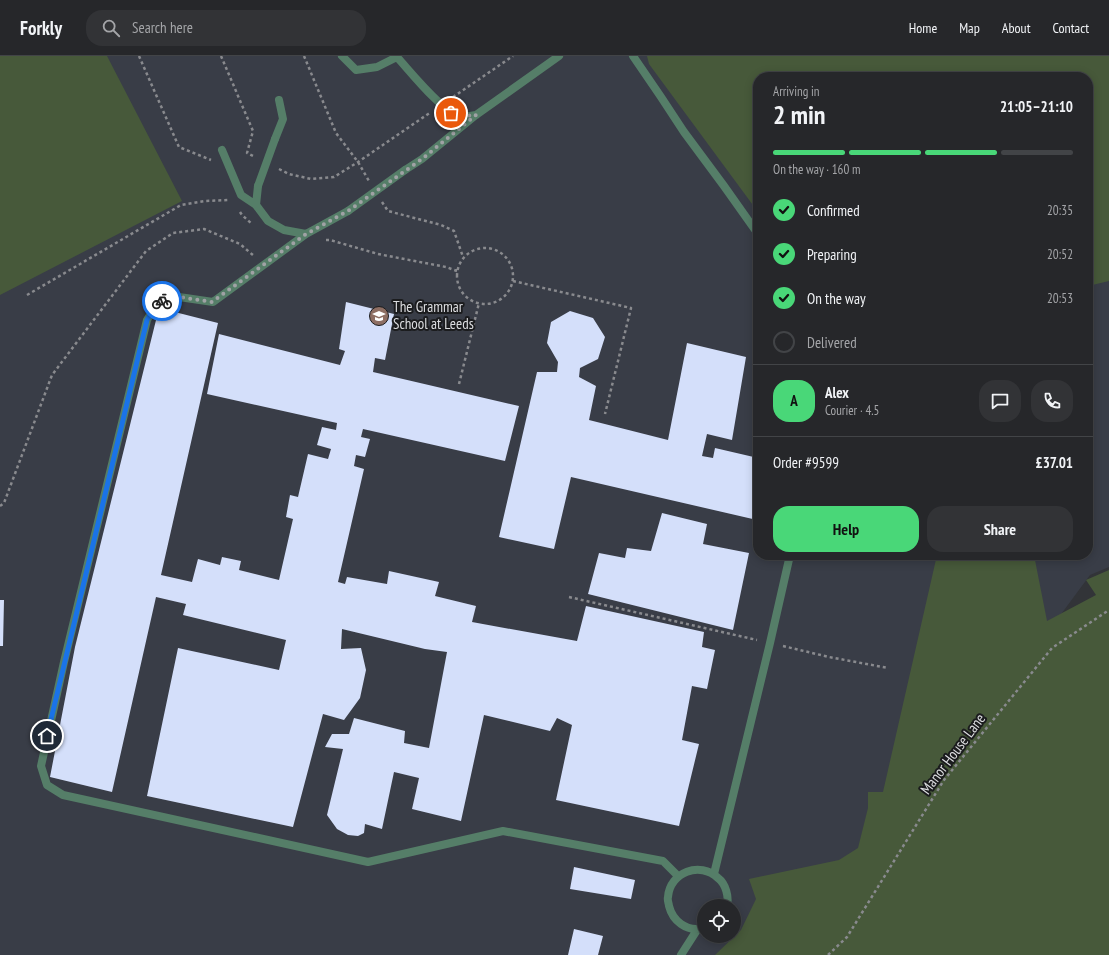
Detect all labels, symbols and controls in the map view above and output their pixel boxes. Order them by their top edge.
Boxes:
search box [86,10,366,46]
text: Forkly [20,16,62,40]
icon: search [100,17,122,39]
text: Search here [132,18,193,37]
text: Home [909,19,937,37]
text: Map [959,19,980,37]
text: About [1002,19,1031,37]
text: Contact [1053,19,1089,37]
text: Arriving in [773,83,820,100]
pin [434,96,468,130]
text: 21:05–21:10 [1000,97,1073,116]
text: 2 min [773,98,826,131]
icon: bag [440,102,462,124]
text: On the way · 160 m [773,161,860,178]
icon: check [773,199,795,221]
text: Confirmed [807,201,860,220]
text: 20:35 [1047,202,1073,219]
icon: check [773,243,795,265]
text: Preparing [807,245,857,264]
text: 20:52 [1047,246,1073,263]
courier [142,281,182,321]
icon: check [773,287,795,309]
text: On the way [807,289,866,308]
icon: bike [151,290,173,312]
text: 20:53 [1047,290,1073,307]
place label: The Grammar School at Leeds [393,297,474,333]
school or university icon: The Grammar School at Leeds [368,305,390,327]
text: Delivered [807,333,857,352]
button: chat [979,380,1021,422]
button: phone [1031,380,1073,422]
text: Alex [825,383,849,402]
text: A [790,391,798,410]
text: Courier · 4.5 [825,402,879,419]
text: Order #9599 [773,453,839,472]
text: £37.01 [1035,453,1073,472]
button: Help [773,506,919,552]
button: Share [927,506,1073,552]
street label: Manor House Lane [916,710,989,798]
pin [30,719,64,753]
icon: home [36,725,58,747]
map controls [697,899,741,943]
button: locate [697,899,741,943]

